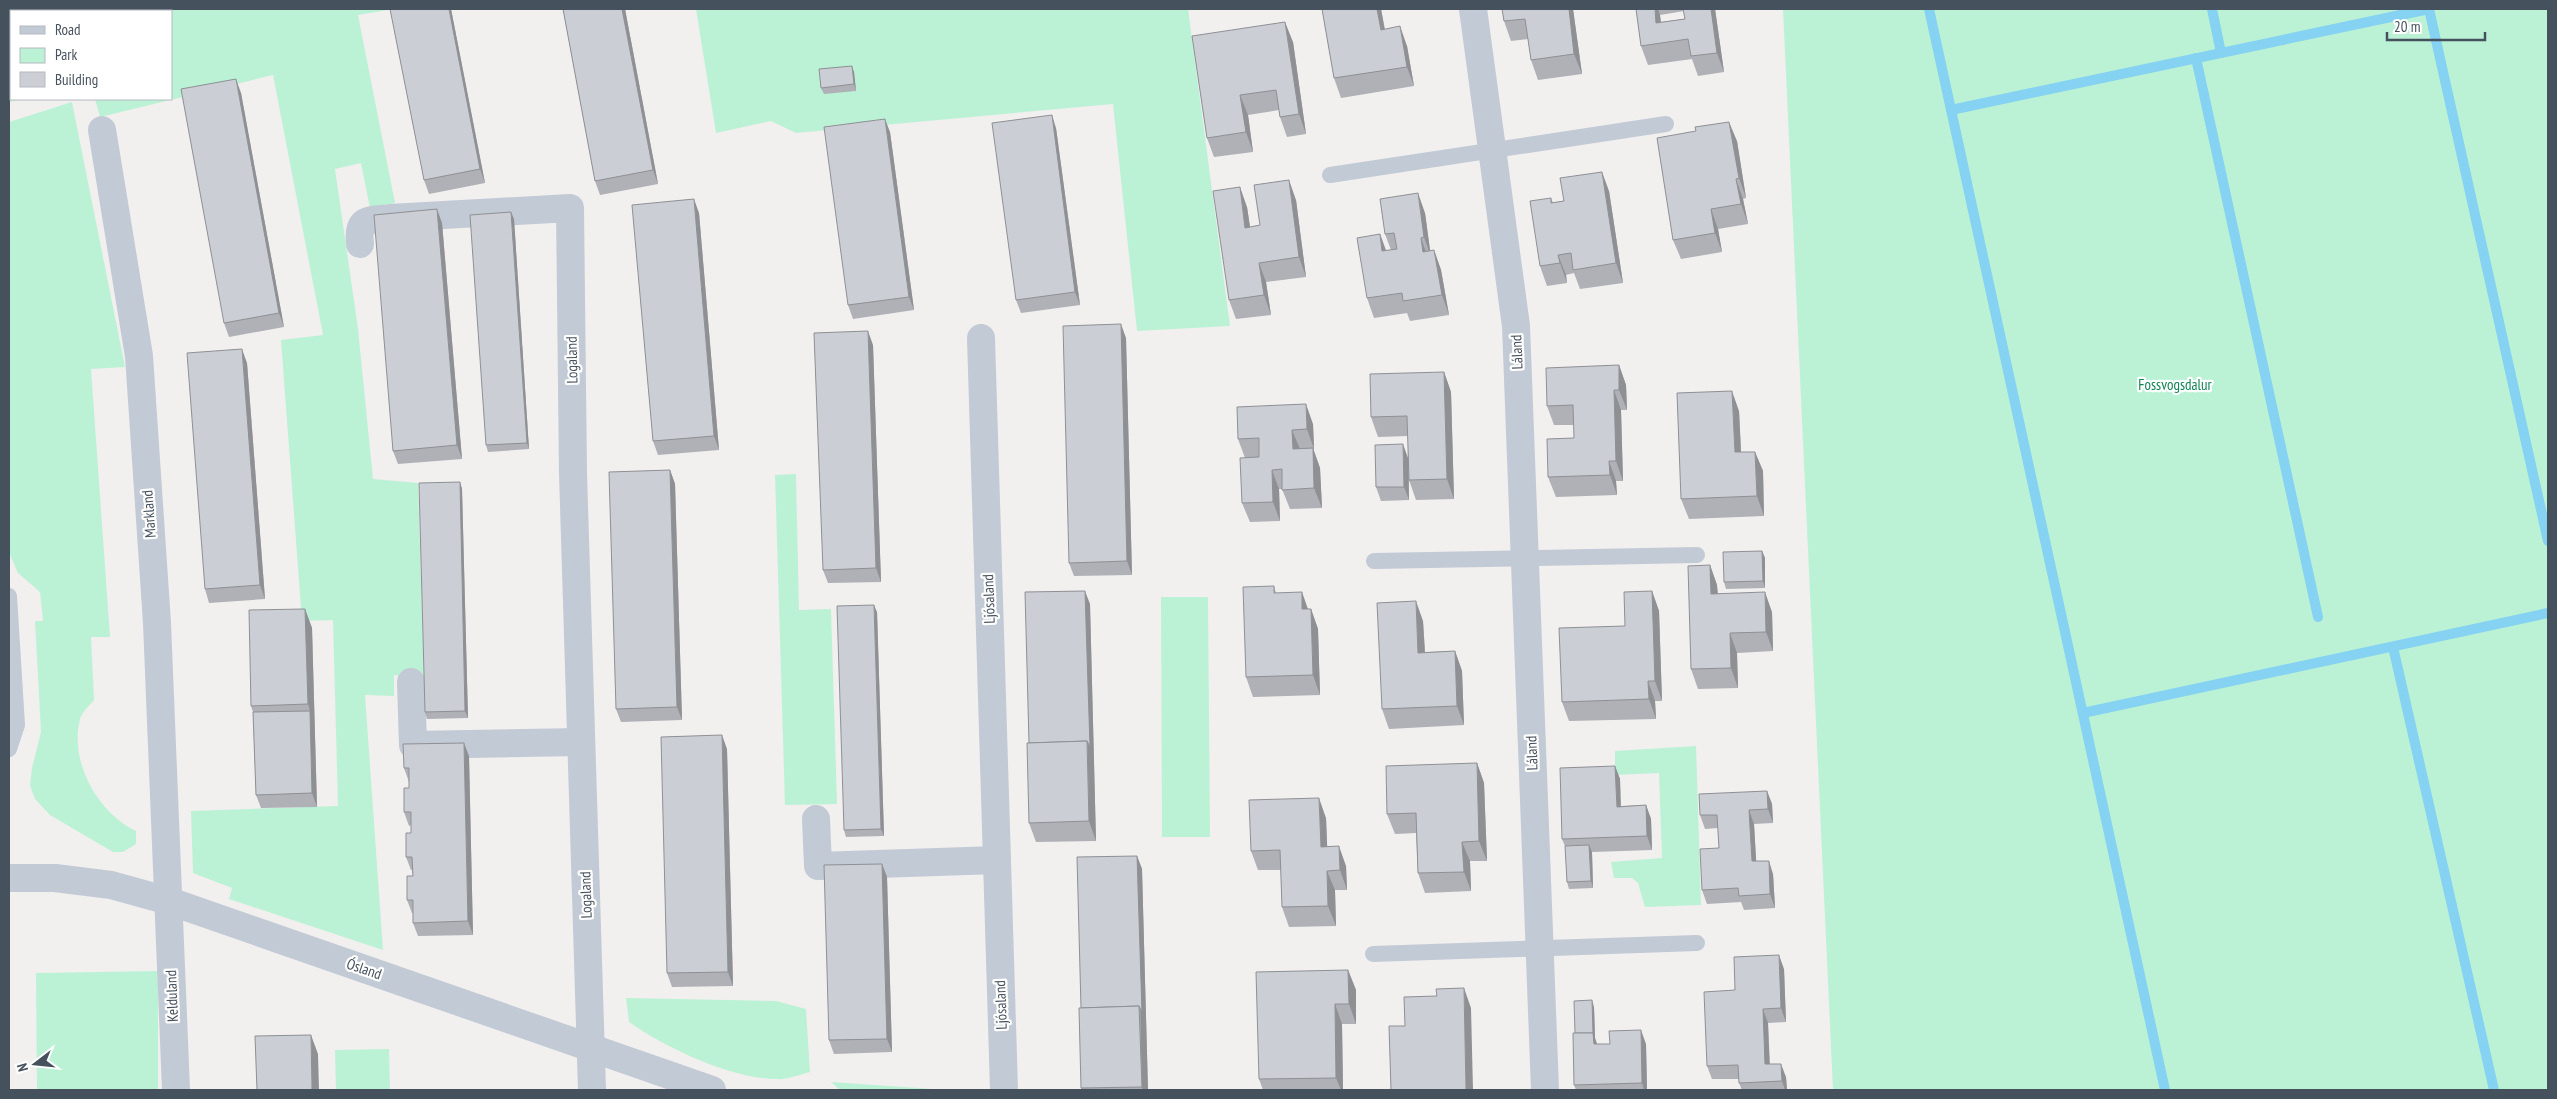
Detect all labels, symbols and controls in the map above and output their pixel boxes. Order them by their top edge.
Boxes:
legend [10,10,172,100]
scale bar [2387,10,2484,42]
text: 20 m [2394,17,2420,36]
text: Road [55,20,81,39]
text: Park [55,45,77,64]
text: Building [55,70,98,89]
street label: Láland [1506,334,1527,370]
street label: Logaland [562,336,581,384]
park label: Fossvogsdalur [2138,375,2213,394]
street label: Markland [137,489,160,539]
street label: Ljósaland [978,574,999,624]
street label: Láland [1521,735,1542,771]
street label: Logaland [575,871,596,919]
street label: Ósland [344,954,384,983]
street label: Kelduland [161,970,182,1022]
street label: Ljósaland [990,980,1011,1030]
north arrow [10,1039,60,1089]
text: N [13,1061,32,1074]

